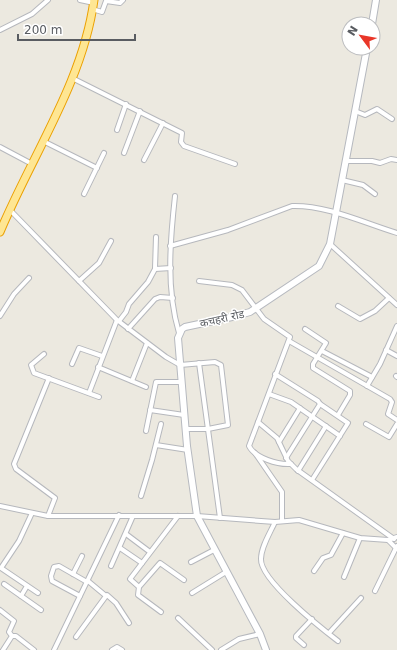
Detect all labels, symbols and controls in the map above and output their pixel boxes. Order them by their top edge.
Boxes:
scale bar [18,16,135,42]
north arrow [341,16,381,56]
text: 200 m [24,23,62,37]
text: N [345,24,361,38]
street label: कचहरी रोड [198,308,246,330]

